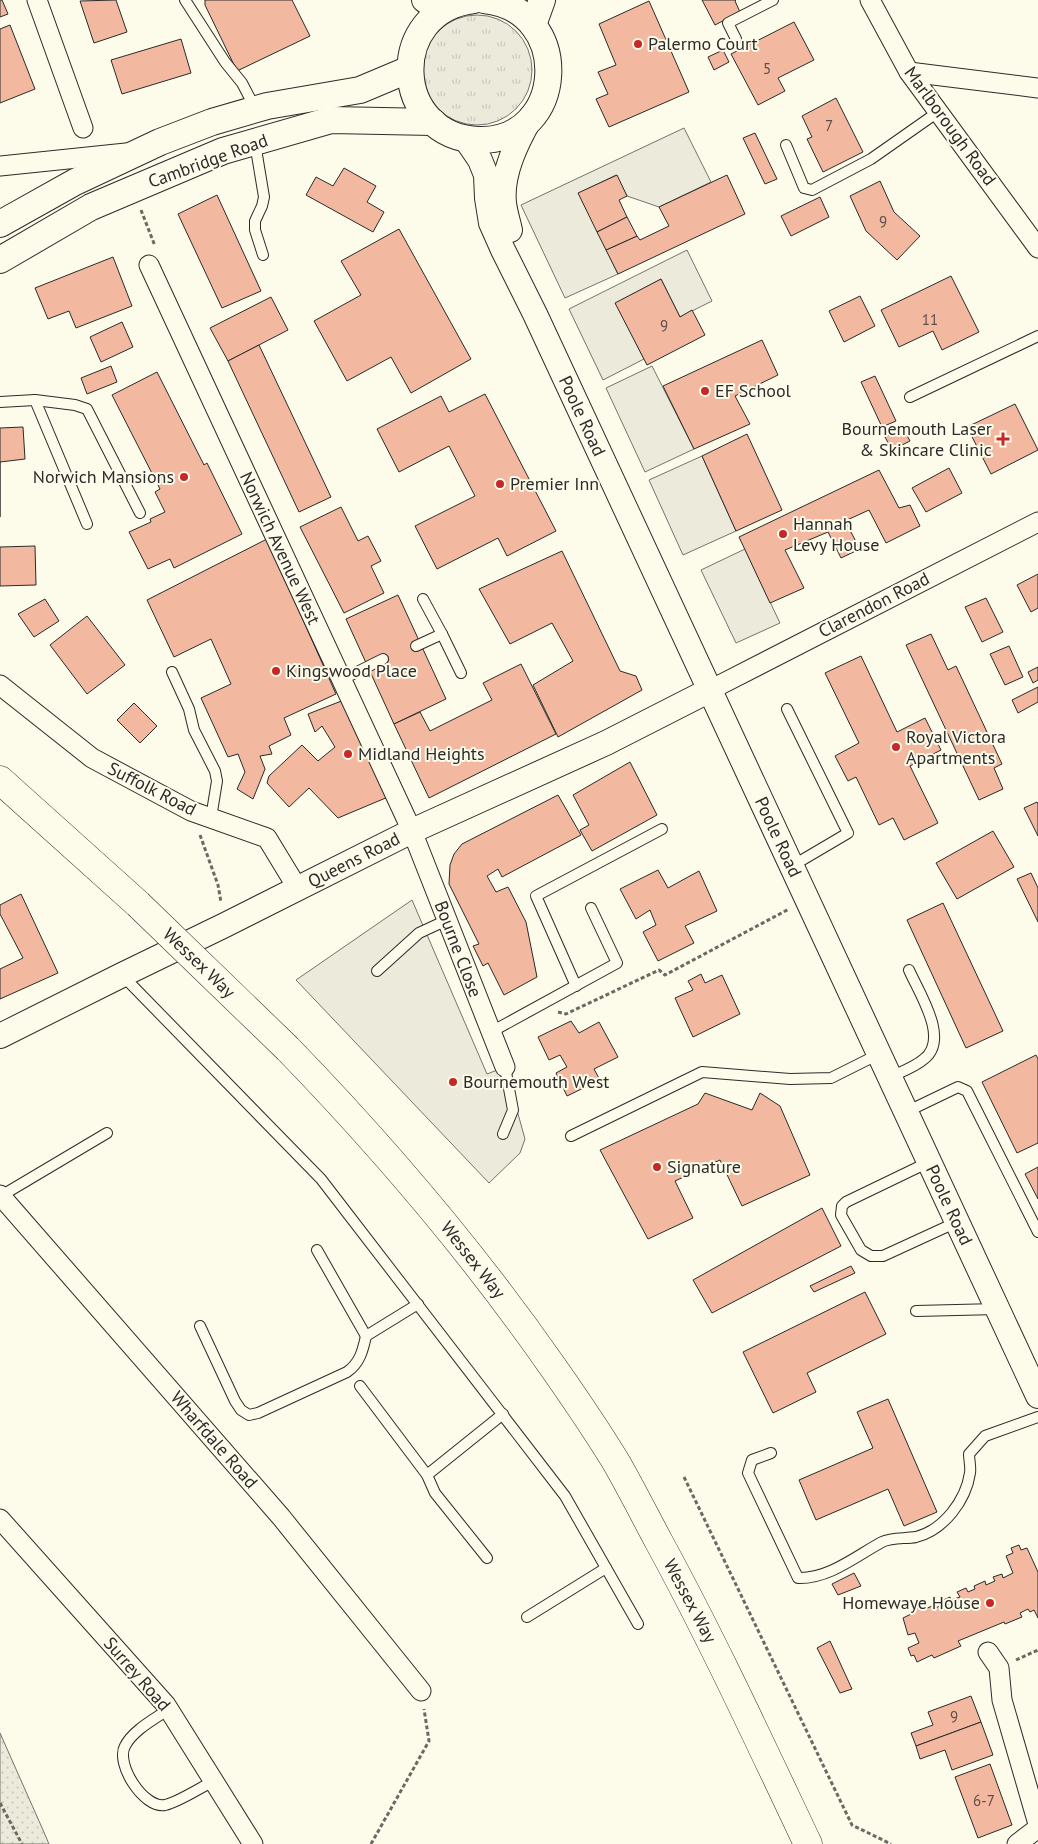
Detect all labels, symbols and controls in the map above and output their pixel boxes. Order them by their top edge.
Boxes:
place label: Palermo Court [648,32,758,55]
marker: Palermo Court [632,38,644,50]
house number: 5 [763,59,771,78]
street label: Marlborough Road [899,62,1001,190]
house number: 7 [825,116,833,135]
street label: Cambridge Road [145,128,271,193]
house number: 9 [879,212,887,231]
house number: 11 [922,310,938,329]
house number: 9 [660,316,668,335]
street label: Poole Road [554,372,611,460]
place label: EF School [715,379,792,402]
marker: EF School [699,385,711,397]
place label: Bournemouth Laser & Skincare Clinic [842,417,992,461]
marker: Bournemouth Laser & Skincare Clinic [996,432,1010,446]
place label: Norwich Mansions [33,465,174,488]
street label: Norwich Avenue West [235,468,326,628]
marker: Norwich Mansions [178,471,190,483]
place label: Premier Inn [510,472,599,495]
marker: Premier Inn [494,478,506,490]
place label: Hannah Levy House [793,512,880,556]
marker: Hannah Levy House [777,528,789,540]
street label: Clarendon Road [814,567,933,642]
place label: Kingswood Place [286,659,417,682]
marker: Kingswood Place [270,665,282,677]
place label: Royal Victora Apartments [906,725,1006,769]
marker: Royal Victora Apartments [890,741,902,753]
place label: Midland Heights [358,742,485,765]
marker: Midland Heights [342,748,354,760]
street label: Suffolk Road [104,756,200,821]
street label: Poole Road [750,793,807,881]
street label: Queens Road [304,827,404,893]
street label: Bourne Close [430,897,487,1000]
street label: Wessex Way [158,922,241,1003]
place label: Bournemouth West [463,1070,609,1093]
marker: Bournemouth West [447,1076,459,1088]
place label: Signature [667,1155,741,1178]
marker: Signature [651,1161,663,1173]
street label: Poole Road [921,1161,978,1249]
street label: Wessex Way [436,1216,511,1303]
street label: Wharfdale Road [166,1386,263,1493]
street label: Wessex Way [659,1555,722,1647]
place label: Homewaye House [842,1591,980,1614]
marker: Homewaye House [984,1597,996,1609]
street label: Surrey Road [99,1632,176,1716]
house number: 9 [950,1707,958,1726]
house number: 6-7 [973,1791,995,1810]

